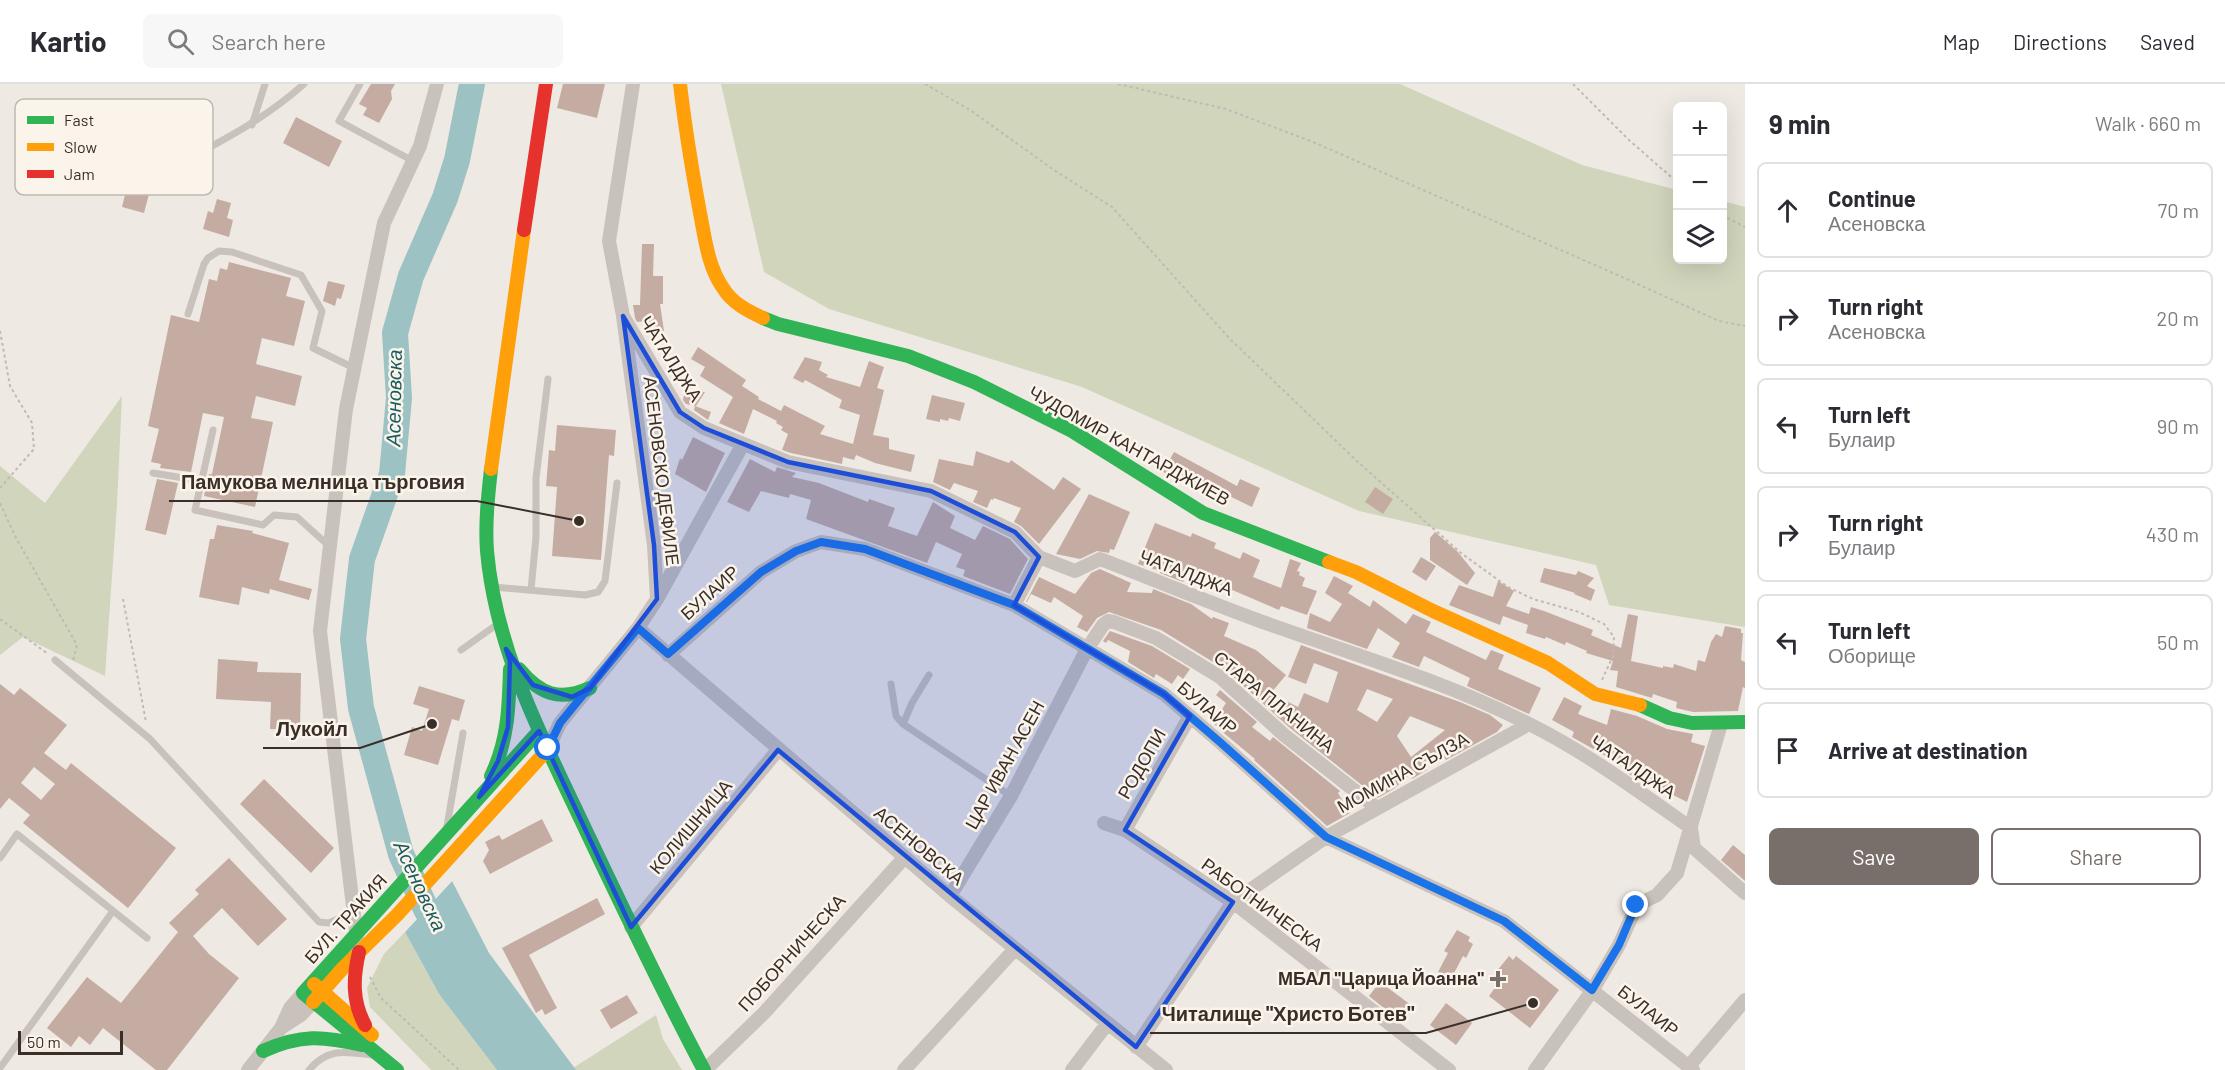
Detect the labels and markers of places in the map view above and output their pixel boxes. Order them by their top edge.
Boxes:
callout: Памукова мелница търговия [169,463,477,501]
callout: Лукойл [263,710,360,748]
place label: МБАЛ "Царица Йоанна" [1278,967,1485,989]
marker: МБАЛ "Царица Йоанна" [1489,970,1507,988]
callout: Читалище "Христо Ботев" [1150,995,1426,1033]

